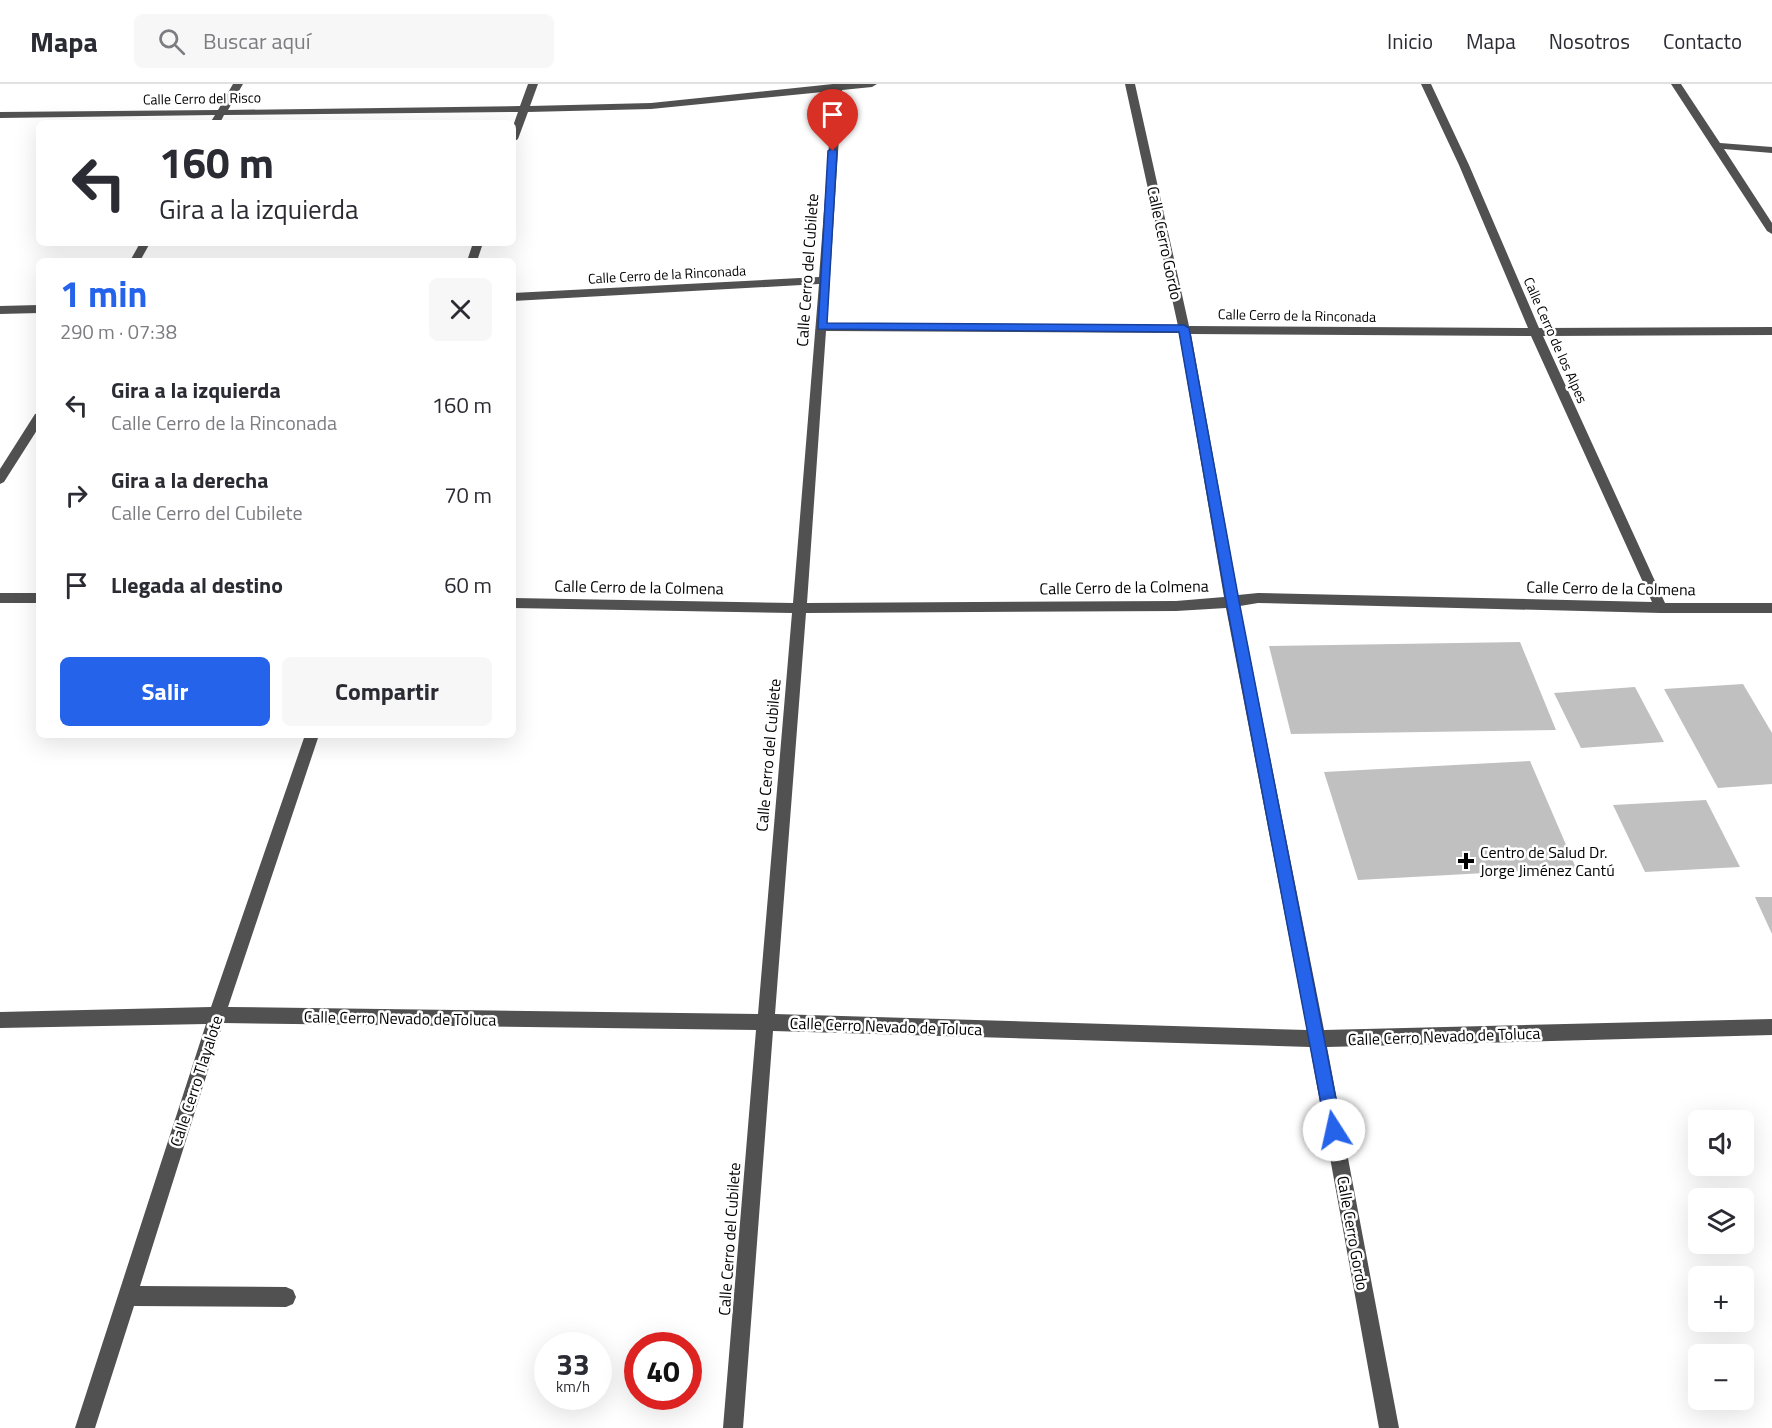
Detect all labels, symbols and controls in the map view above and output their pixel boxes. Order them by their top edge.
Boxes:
search box [134,14,554,68]
text: Mapa [30,20,98,63]
text: Buscar aquí [203,24,311,58]
icon: search [155,25,188,58]
text: Inicio [1387,25,1433,57]
text: Mapa [1466,25,1516,57]
text: Nosotros [1549,25,1630,57]
text: Contacto [1663,25,1742,57]
street label: Calle Cerro del Risco [143,86,261,110]
pin [807,89,858,151]
icon: arrive [816,98,849,131]
text: 160 m [159,130,274,194]
icon: left [60,144,138,222]
street label: Calle Cerro Gordo [1141,184,1189,302]
text: Gira a la izquierda [159,188,359,229]
street label: Calle Cerro del Cubilete [790,193,824,347]
street label: Calle Cerro de la Rinconada [587,259,747,289]
text: 1 min [60,266,147,321]
street label: Calle Cerro de los Alpes [1519,274,1593,406]
button: close [429,278,492,341]
street label: Calle Cerro de la Rinconada [1218,303,1376,327]
text: 290 m · 07:38 [60,316,177,347]
text: Gira a la izquierda [111,373,281,407]
text: 160 m [432,388,492,422]
icon: left [60,389,93,422]
text: Calle Cerro de la Rinconada [111,407,337,438]
text: Gira a la derecha [111,463,268,497]
text: 70 m [444,478,492,512]
icon: right [60,479,93,512]
text: Calle Cerro del Cubilete [111,497,303,528]
text: Llegada al destino [111,568,283,602]
text: 60 m [444,568,492,602]
icon: arrive [60,569,93,602]
street label: Calle Cerro de la Colmena [554,574,724,600]
street label: Calle Cerro de la Colmena [1039,574,1209,600]
street label: Calle Cerro de la Colmena [1526,575,1696,601]
button: Salir [60,657,270,726]
button: Compartir [282,657,492,726]
street label: Calle Cerro del Cubilete [749,678,787,832]
place label: Centro de Salud Dr. Jorge Jiménez Cantú [1480,840,1615,882]
marker: Centro de Salud Dr. Jorge Jiménez Cantú [1457,852,1475,870]
street label: Calle Cerro Nevado de Toluca [304,1004,496,1032]
street label: Calle Cerro Nevado de Toluca [789,1011,983,1041]
street label: Calle Cerro Tlayalote [163,1012,229,1150]
street label: Calle Cerro Nevado de Toluca [1347,1021,1541,1051]
position arrow [1302,1098,1366,1162]
map controls [1688,1110,1754,1410]
button: sound [1688,1110,1754,1176]
street label: Calle Cerro del Cubilete [712,1162,746,1316]
street label: Calle Cerro Gordo [1331,1174,1375,1292]
button: layers [1688,1188,1754,1254]
button: + [1688,1266,1754,1332]
speed limit sign: 40 [624,1332,702,1410]
text: 33 [556,1341,590,1387]
button: − [1688,1344,1754,1410]
text: km/h [556,1375,590,1398]

